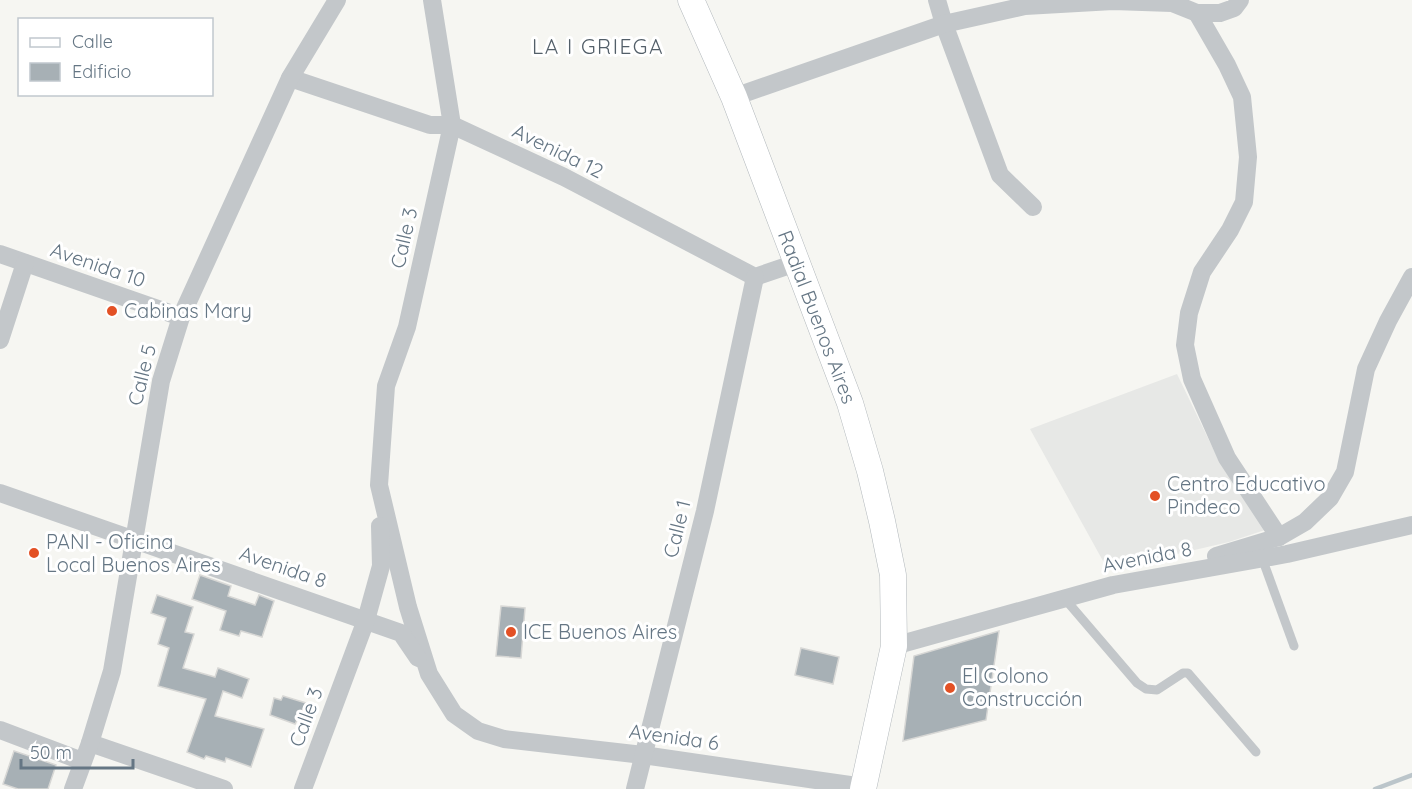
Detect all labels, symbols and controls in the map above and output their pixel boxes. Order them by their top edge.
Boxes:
legend [18,18,213,96]
text: Calle [72,30,113,53]
district label: LA I GRIEGA [532,33,664,59]
text: Edificio [72,60,131,83]
street label: Avenida 12 [509,118,608,183]
street label: Calle 3 [384,205,423,271]
street label: Radial Buenos Aires [773,227,862,407]
street label: Avenida 10 [47,237,149,292]
place label: Cabinas Mary [124,298,252,323]
marker: Cabinas Mary [105,304,119,318]
street label: Calle 5 [122,342,161,408]
place label: Centro Educativo Pindeco [1167,471,1326,519]
marker: Centro Educativo Pindeco [1148,489,1162,503]
street label: Calle 1 [657,498,696,560]
place label: PANI - Oficina Local Buenos Aires [46,529,221,577]
street label: Avenida 8 [1100,536,1194,577]
street label: Avenida 8 [236,540,330,593]
marker: PANI - Oficina Local Buenos Aires [27,546,41,560]
place label: ICE Buenos Aires [523,619,677,644]
marker: ICE Buenos Aires [504,625,518,639]
place label: El Colono Construcción [962,663,1083,711]
marker: El Colono Construcción [943,681,957,695]
street label: Calle 3 [283,684,328,750]
street label: Avenida 6 [628,718,721,755]
scale bar [21,732,134,770]
text: 50 m [30,741,72,764]

